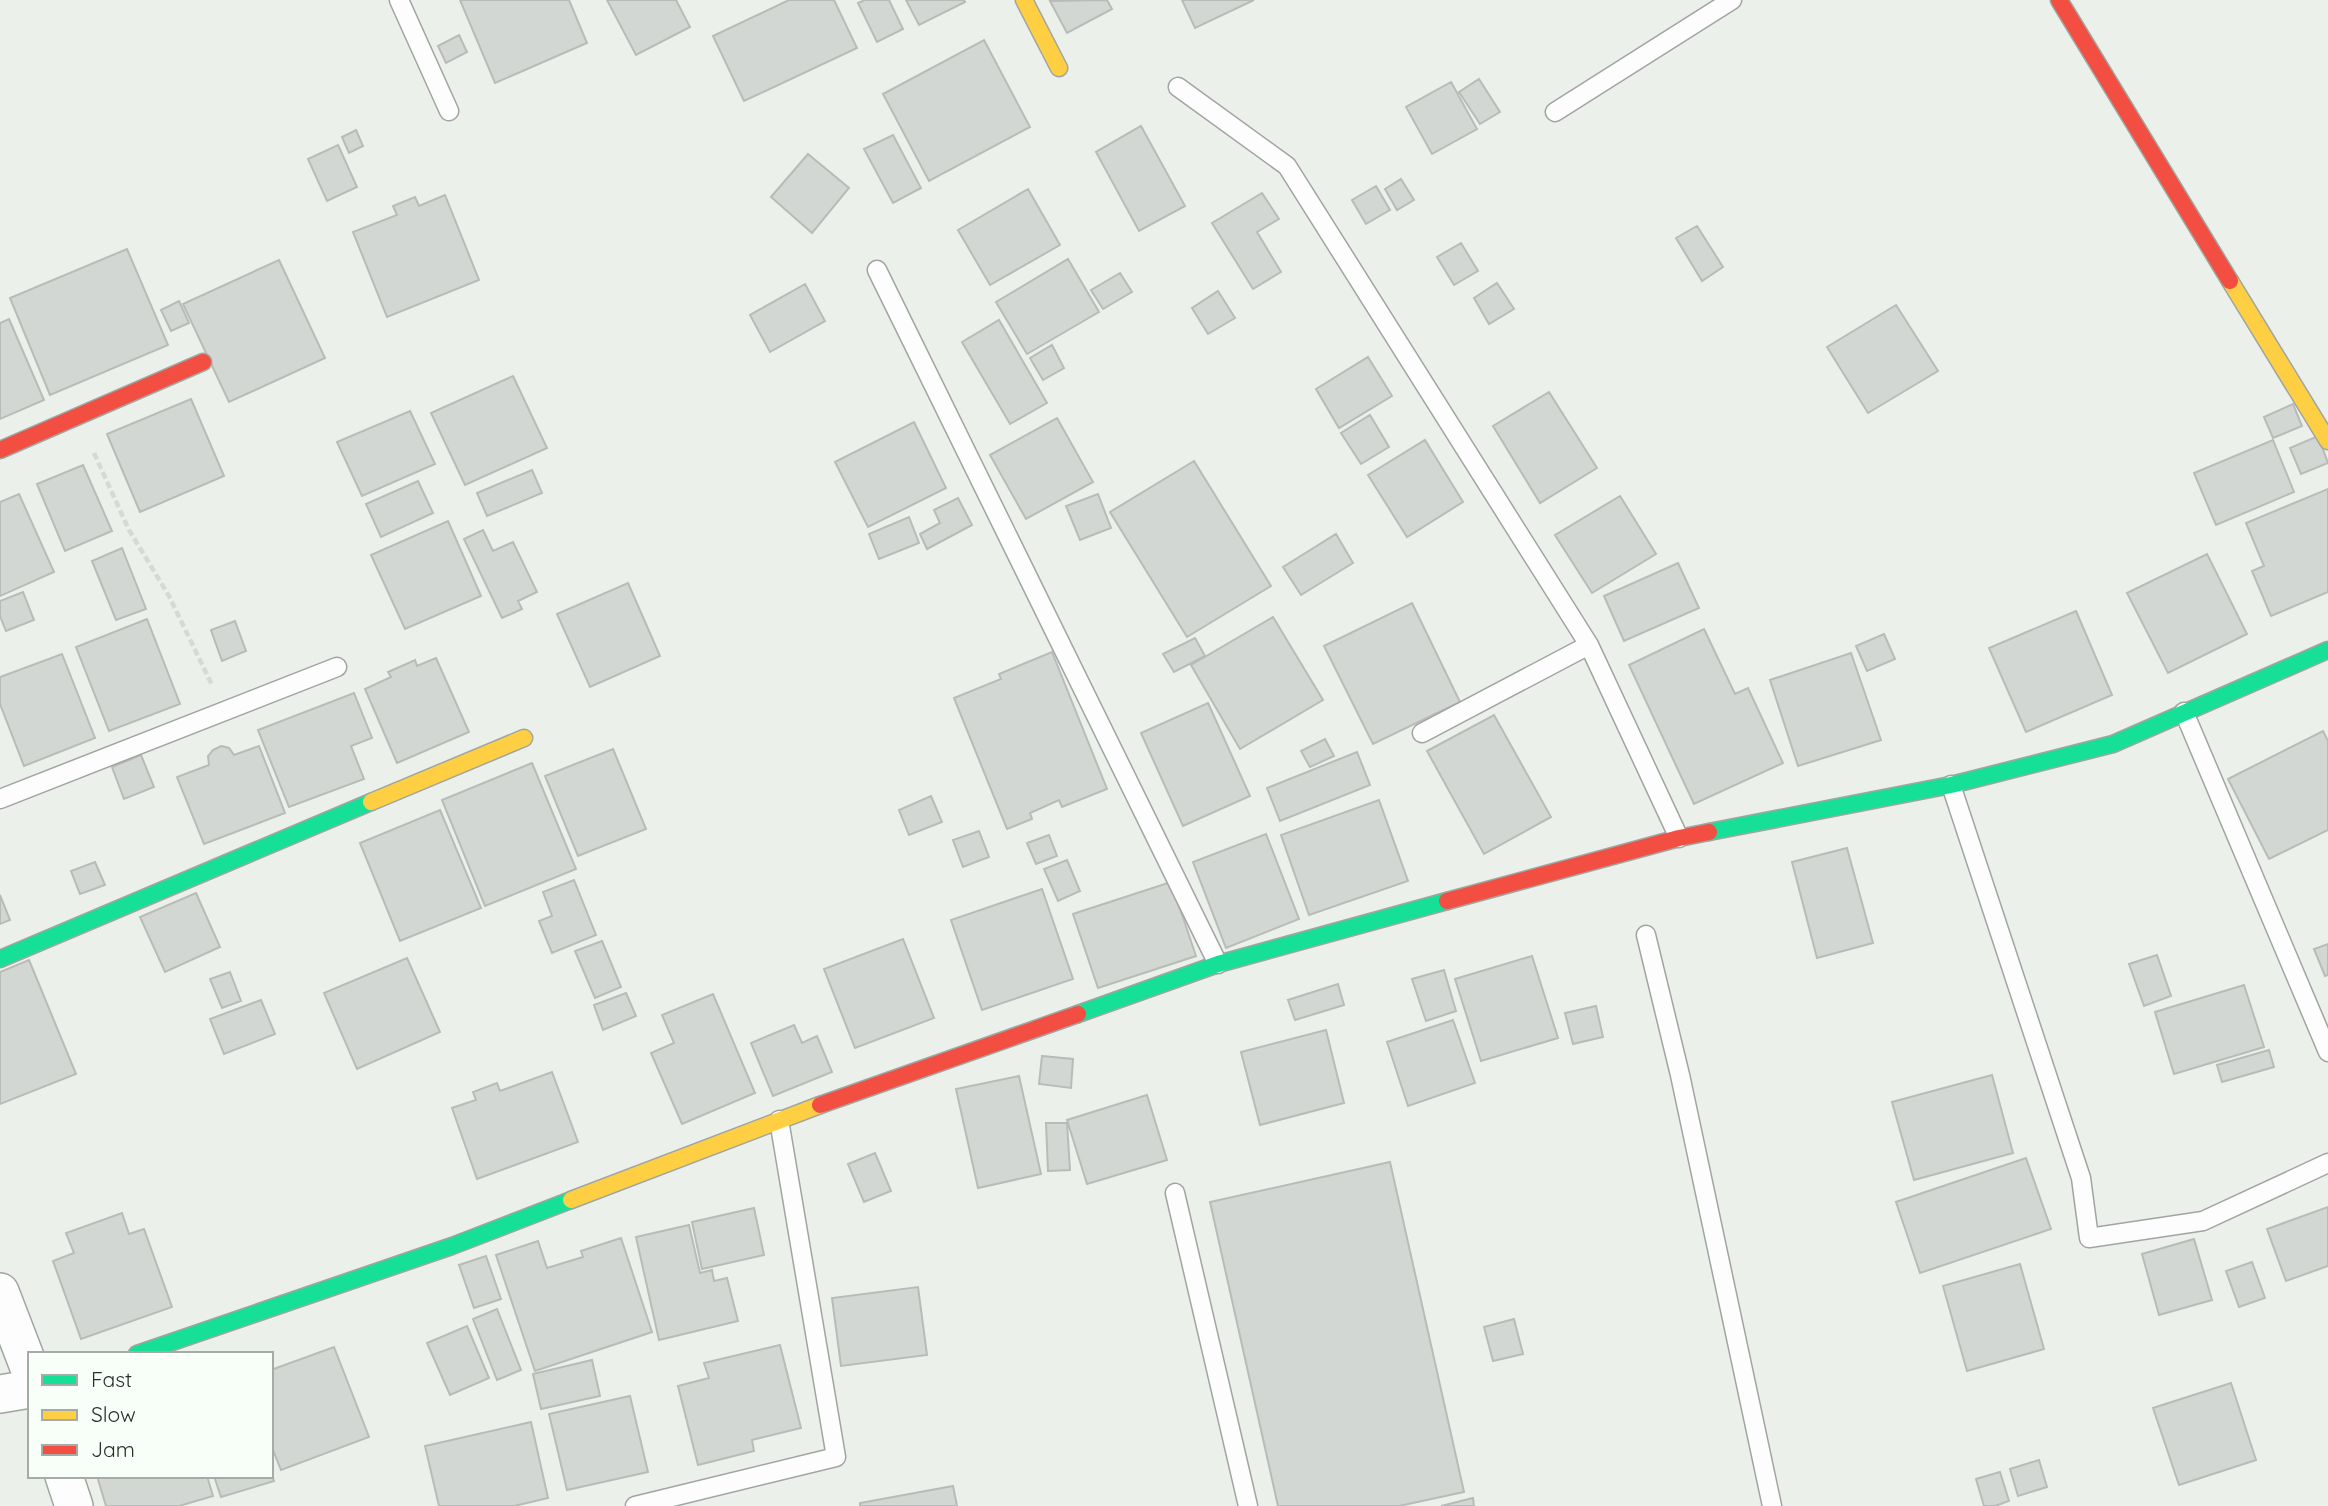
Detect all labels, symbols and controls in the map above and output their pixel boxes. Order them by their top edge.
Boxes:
legend [28,1352,273,1478]
text: Fast [91,1366,132,1392]
text: Slow [91,1401,136,1427]
text: Jam [91,1436,135,1462]

